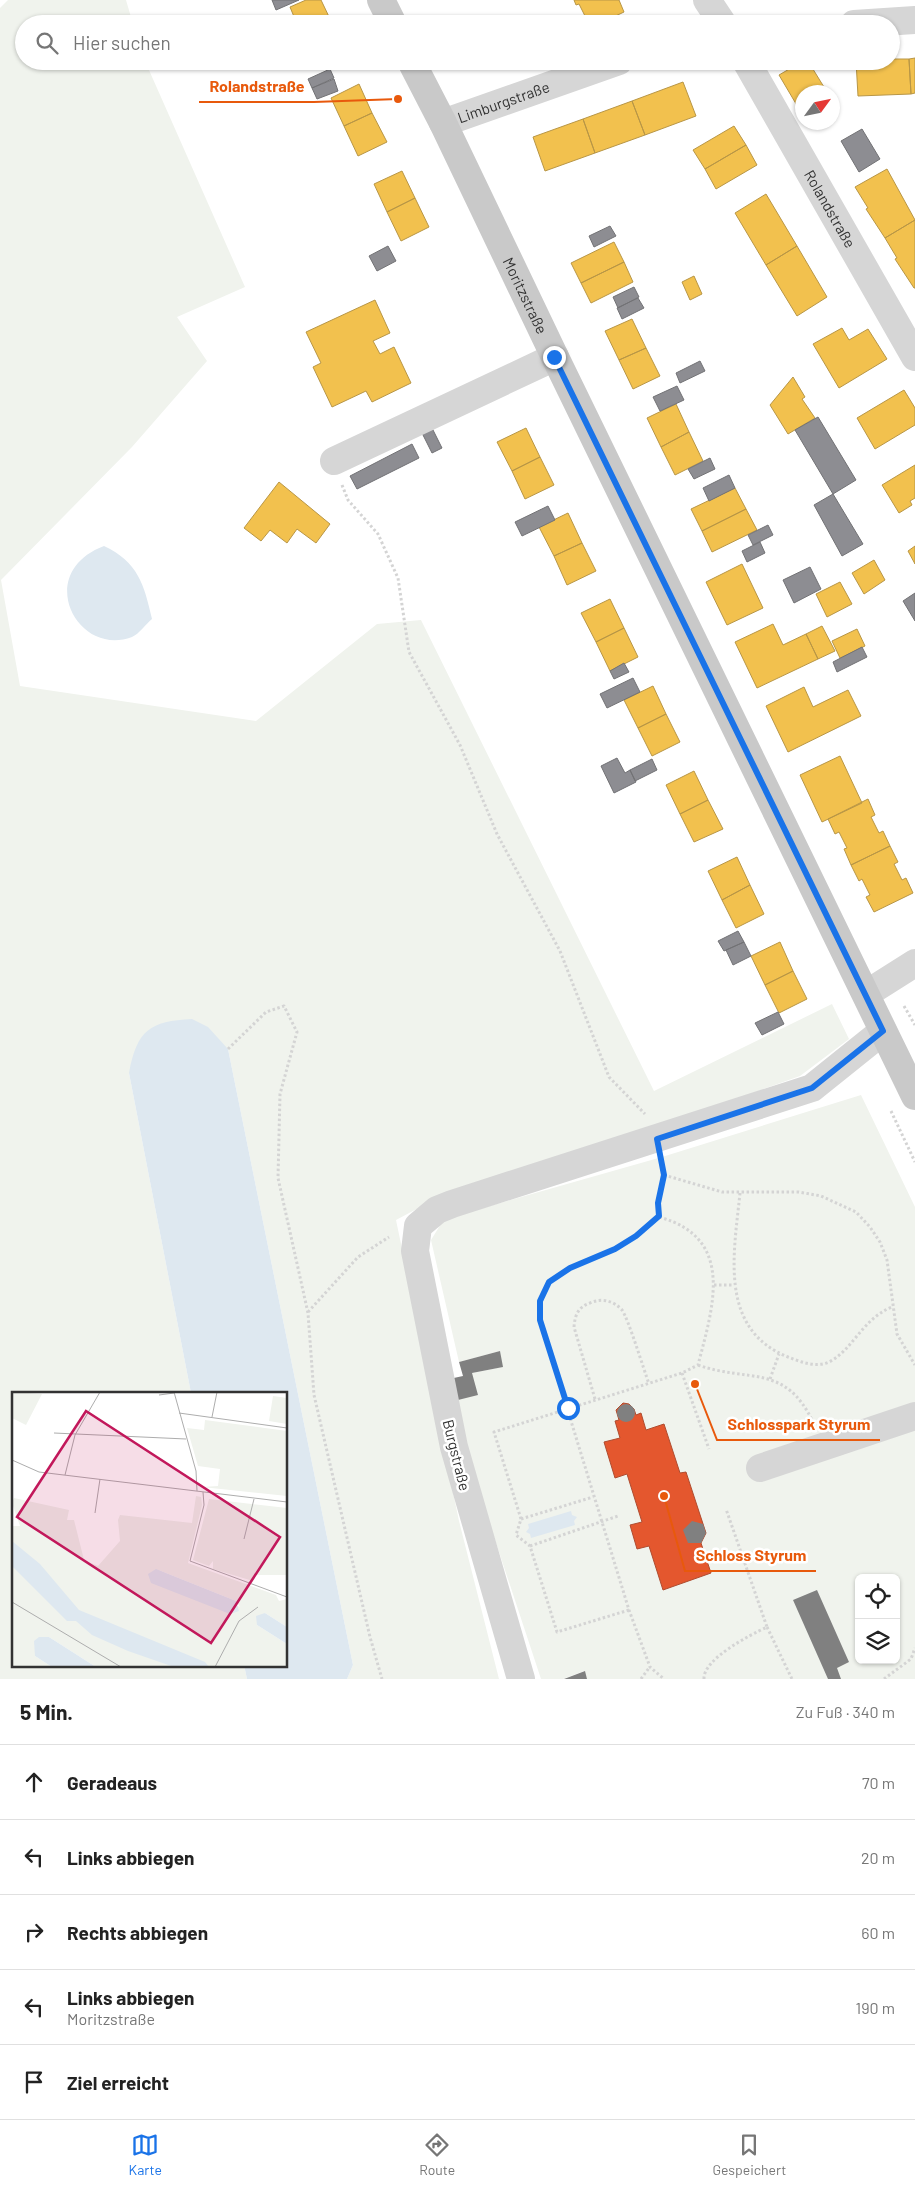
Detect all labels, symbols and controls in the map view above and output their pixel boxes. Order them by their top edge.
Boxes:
search box [15,15,900,70]
icon: search [33,29,61,57]
text: Hier suchen [73,31,171,54]
callout: Rolandstraße [199,71,314,102]
text: Rolandstraße [209,76,305,95]
street label: Limburgstraße [455,77,552,126]
north arrow [795,85,840,130]
street label: Rolandstraße [801,166,860,251]
street label: Moritzstraße [500,254,551,337]
route end [543,346,566,369]
inset map [12,1392,288,1666]
route start [557,1397,580,1420]
callout: Schlosspark Styrum [717,1409,880,1440]
text: Schlosspark Styrum [728,1414,870,1433]
street label: Burgstraße [439,1418,475,1492]
callout: Schloss Styrum [685,1540,816,1571]
text: Schloss Styrum [696,1545,806,1564]
map controls [855,1574,900,1664]
button: locate [855,1574,900,1619]
button: layers [855,1619,900,1664]
text: 5 Min. [20,1699,73,1724]
text: Zu Fuß · 340 m [796,1702,895,1721]
icon: ahead [20,1768,48,1796]
text: Geradeaus [67,1771,157,1794]
text: 70 m [862,1773,895,1792]
icon: left [20,1843,48,1871]
text: Links abbiegen [67,1846,194,1869]
text: 20 m [861,1848,895,1867]
icon: right [20,1918,48,1946]
text: Rechts abbiegen [67,1921,208,1944]
text: 60 m [861,1923,895,1942]
text: Links abbiegen [67,1986,194,2009]
icon: left [20,1993,48,2021]
text: 190 m [856,1998,895,2017]
text: Moritzstraße [67,2009,155,2028]
icon: arrive [20,2068,48,2096]
text: Ziel erreicht [67,2071,169,2094]
tab: Karte [129,2131,162,2178]
tab: Route [419,2131,455,2178]
tab: Gespeichert [712,2131,786,2178]

